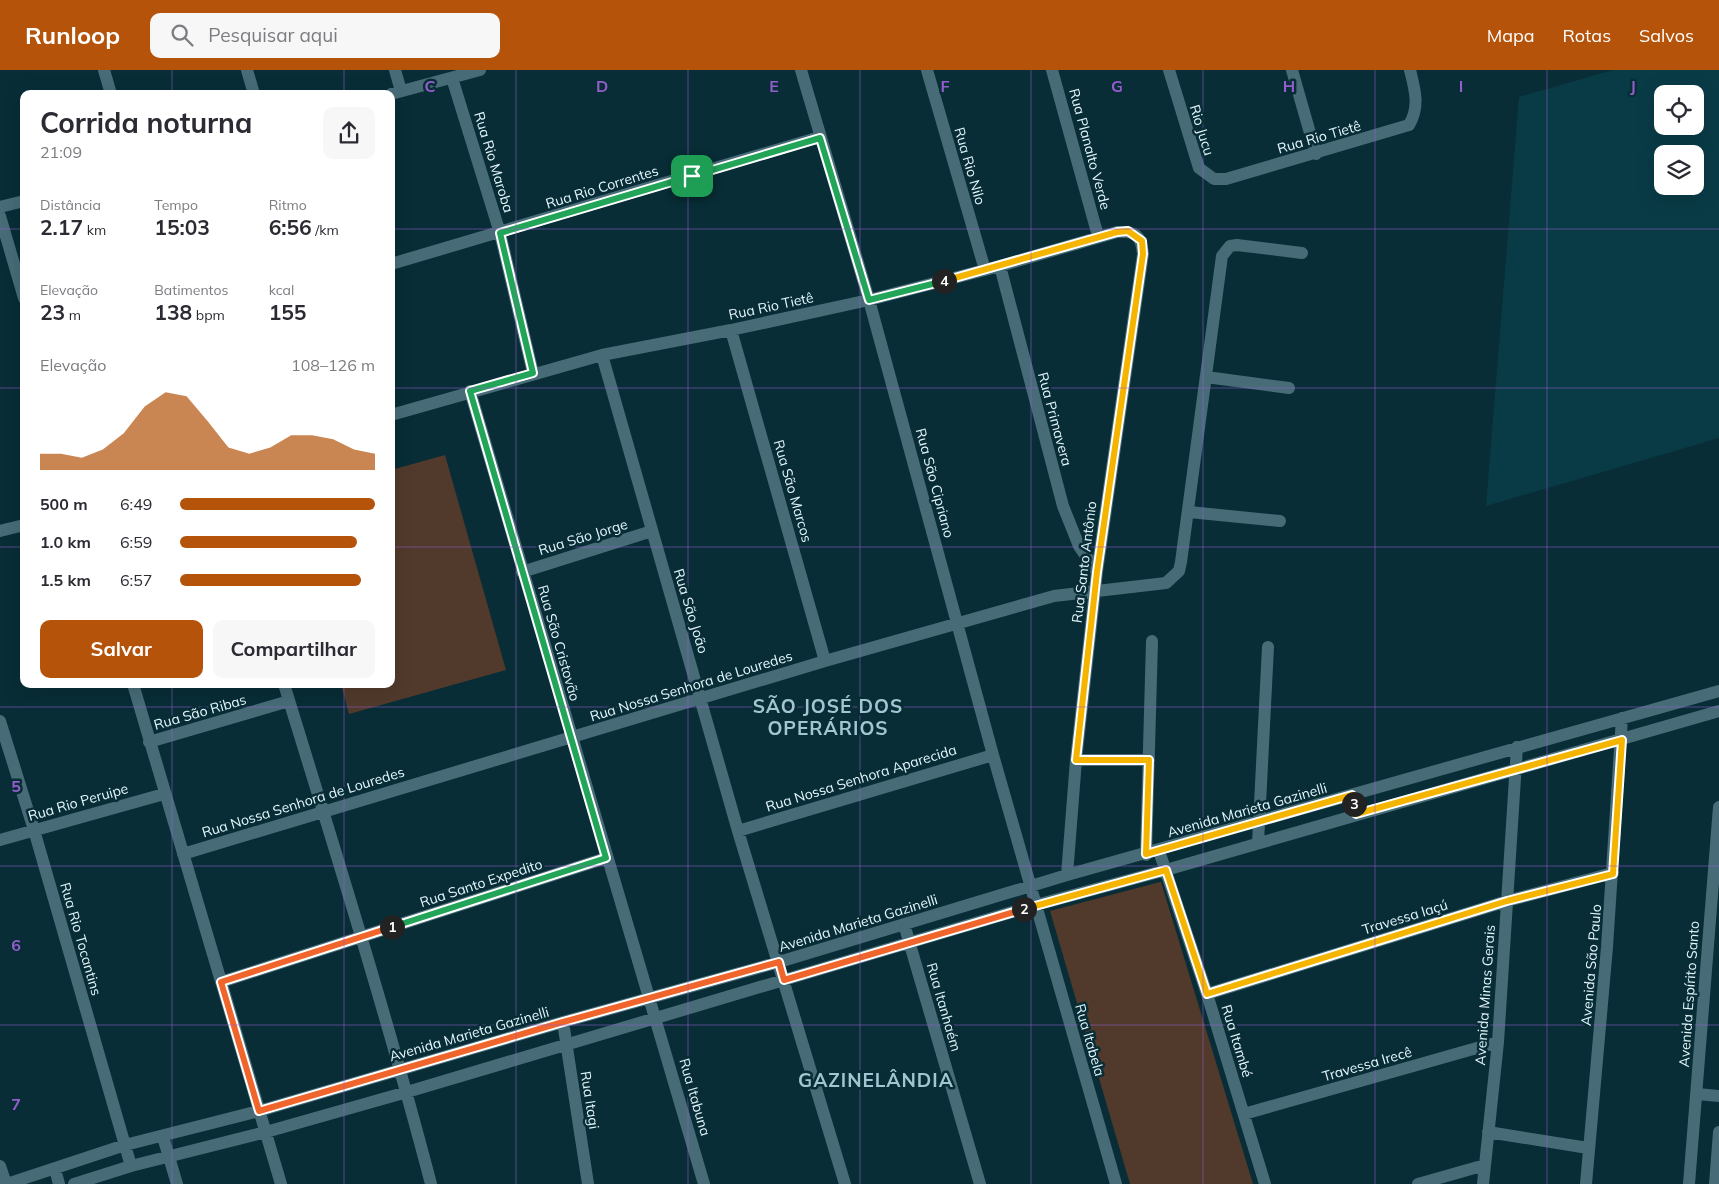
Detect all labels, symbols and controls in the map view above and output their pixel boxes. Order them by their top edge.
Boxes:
search box [150,13,500,58]
text: Runloop [25,20,120,50]
icon: search [168,21,196,49]
text: Pesquisar aqui [208,23,338,47]
text: Mapa [1487,24,1535,47]
text: Rotas [1563,24,1611,47]
text: Salvos [1639,24,1694,47]
text: C [425,76,436,96]
text: D [596,76,608,96]
text: E [769,76,779,96]
text: F [940,76,950,96]
text: G [1111,76,1123,96]
text: H [1283,76,1295,96]
text: I [1459,76,1463,96]
text: J [1630,76,1636,96]
map controls [1654,85,1704,195]
button: locate [1654,85,1704,135]
street label: Rua Planalto Verde [1065,86,1115,212]
street label: Rio Jucu [1186,102,1218,158]
text: Corrida noturna [40,105,252,140]
button: share [323,107,375,159]
street label: Rua Rio Maroba [470,109,518,215]
street label: Rua Rio Tietê [1275,116,1363,158]
street label: Rua Rio Nilo [950,125,990,207]
text: 21:09 [40,142,82,162]
button: layers [1654,145,1704,195]
pin [671,155,713,197]
street label: Rua Rio Correntes [543,161,661,213]
icon: arrive [678,162,706,190]
text: Distância [40,196,101,214]
text: Tempo [154,196,198,214]
text: Ritmo [269,196,307,214]
text: 2.17 [40,214,83,240]
text: 15:03 [154,214,210,240]
text: 6:56 [269,214,312,240]
text: km [83,221,106,239]
text: /km [312,221,339,239]
pin: 4 [932,268,956,294]
text: 4 [940,272,949,290]
text: Elevação [40,281,98,299]
text: Batimentos [154,281,228,299]
text: kcal [269,281,294,299]
street label: Rua Rio Tietê [727,288,815,324]
text: 23 [40,299,65,325]
text: 138 [154,299,192,325]
text: 155 [269,299,306,325]
text: m [65,306,81,324]
text: bpm [192,306,225,324]
text: Elevação [40,355,106,375]
text: 108–126 m [291,355,375,375]
street label: Rua Primavera [1034,370,1076,468]
street label: Rua São Cipriano [912,426,958,540]
street label: Rua São Marcos [770,438,816,544]
text: 500 m [40,494,88,514]
text: 6:49 [120,494,152,514]
street label: Rua Santo Antônio [1068,500,1100,624]
street label: Rua São Jorge [536,515,630,559]
text: 1.0 km [40,532,91,552]
text: 6:59 [120,532,152,552]
street label: Rua São João [670,566,712,656]
text: 1.5 km [40,570,91,590]
text: 6:57 [120,570,152,590]
street label: Rua São Cristovão [534,583,584,703]
button: Salvar [40,620,203,678]
button: Compartilhar [213,620,375,678]
street label: Rua Nossa Senhora de Louredes [588,647,795,725]
street label: Rua São Ribas [152,690,248,734]
district label: SÃO JOSÉ DOS OPERÁRIOS [753,694,903,740]
street label: Rua Nossa Senhora Aparecida [763,740,959,816]
street label: Rua Nossa Senhora de Louredes [200,763,407,841]
text: 5 [11,776,21,796]
street label: Rua Rio Peruipe [26,779,130,825]
street label: Avenida Marieta Gazinelli [1165,779,1329,841]
pin: 3 [1342,792,1366,816]
text: 3 [1350,795,1359,813]
street label: Rua Santo Expedito [417,855,545,911]
street label: Rua Rio Tocantins [56,880,106,998]
street label: Avenida Marieta Gazinelli [776,890,940,956]
street label: Travessa Iaçú [1360,895,1450,939]
pin: 2 [1012,896,1036,922]
text: 2 [1020,900,1029,918]
street label: Avenida São Paulo [1577,903,1605,1027]
pin: 1 [380,914,404,940]
text: 1 [388,918,397,936]
street label: Avenida Espírito Santo [1675,920,1703,1068]
street label: Avenida Minas Gerais [1471,924,1499,1066]
text: 6 [11,935,21,955]
street label: Rua Itanhaém [923,961,965,1053]
street label: Rua Itabela [1071,1002,1109,1078]
street label: Rua Itambé [1217,1002,1257,1080]
street label: Avenida Marieta Gazinelli [387,1003,551,1065]
street label: Travessa Irecê [1320,1043,1414,1085]
street label: Rua Itabuna [675,1056,715,1138]
district label: GAZINELÂNDIA [798,1068,954,1092]
street label: Rua Itagi [577,1070,603,1130]
text: 7 [11,1094,21,1114]

